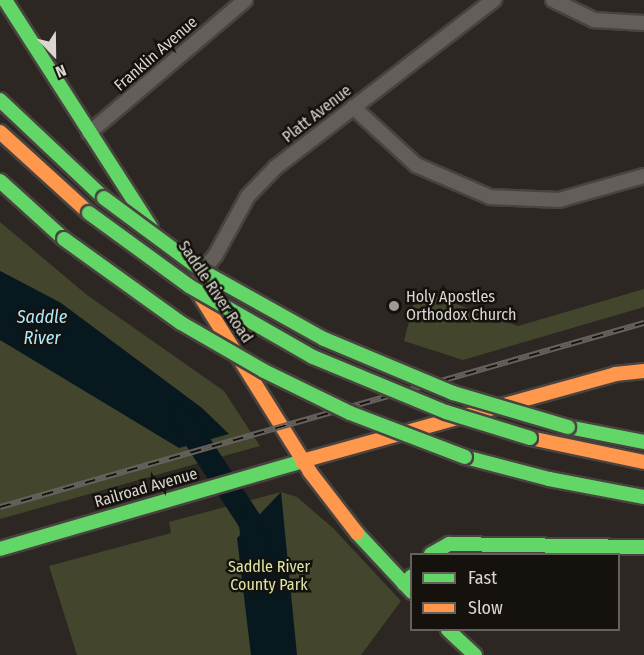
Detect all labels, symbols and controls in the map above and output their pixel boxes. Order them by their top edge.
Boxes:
street label: Franklin Avenue [111,13,201,95]
north arrow [24,24,84,84]
text: N [53,61,69,82]
street label: Platt Avenue [279,81,355,147]
street label: Saddle River Road [174,237,256,347]
place label: Holy Apostles Orthodox Church [406,287,517,325]
marker: Holy Apostles Orthodox Church [387,299,401,313]
water label: Saddle River [17,307,67,350]
street label: Railroad Avenue [92,464,200,512]
legend [410,553,620,631]
park label: Saddle River County Park [228,557,310,595]
text: Fast [468,567,497,589]
text: Slow [468,597,503,619]

